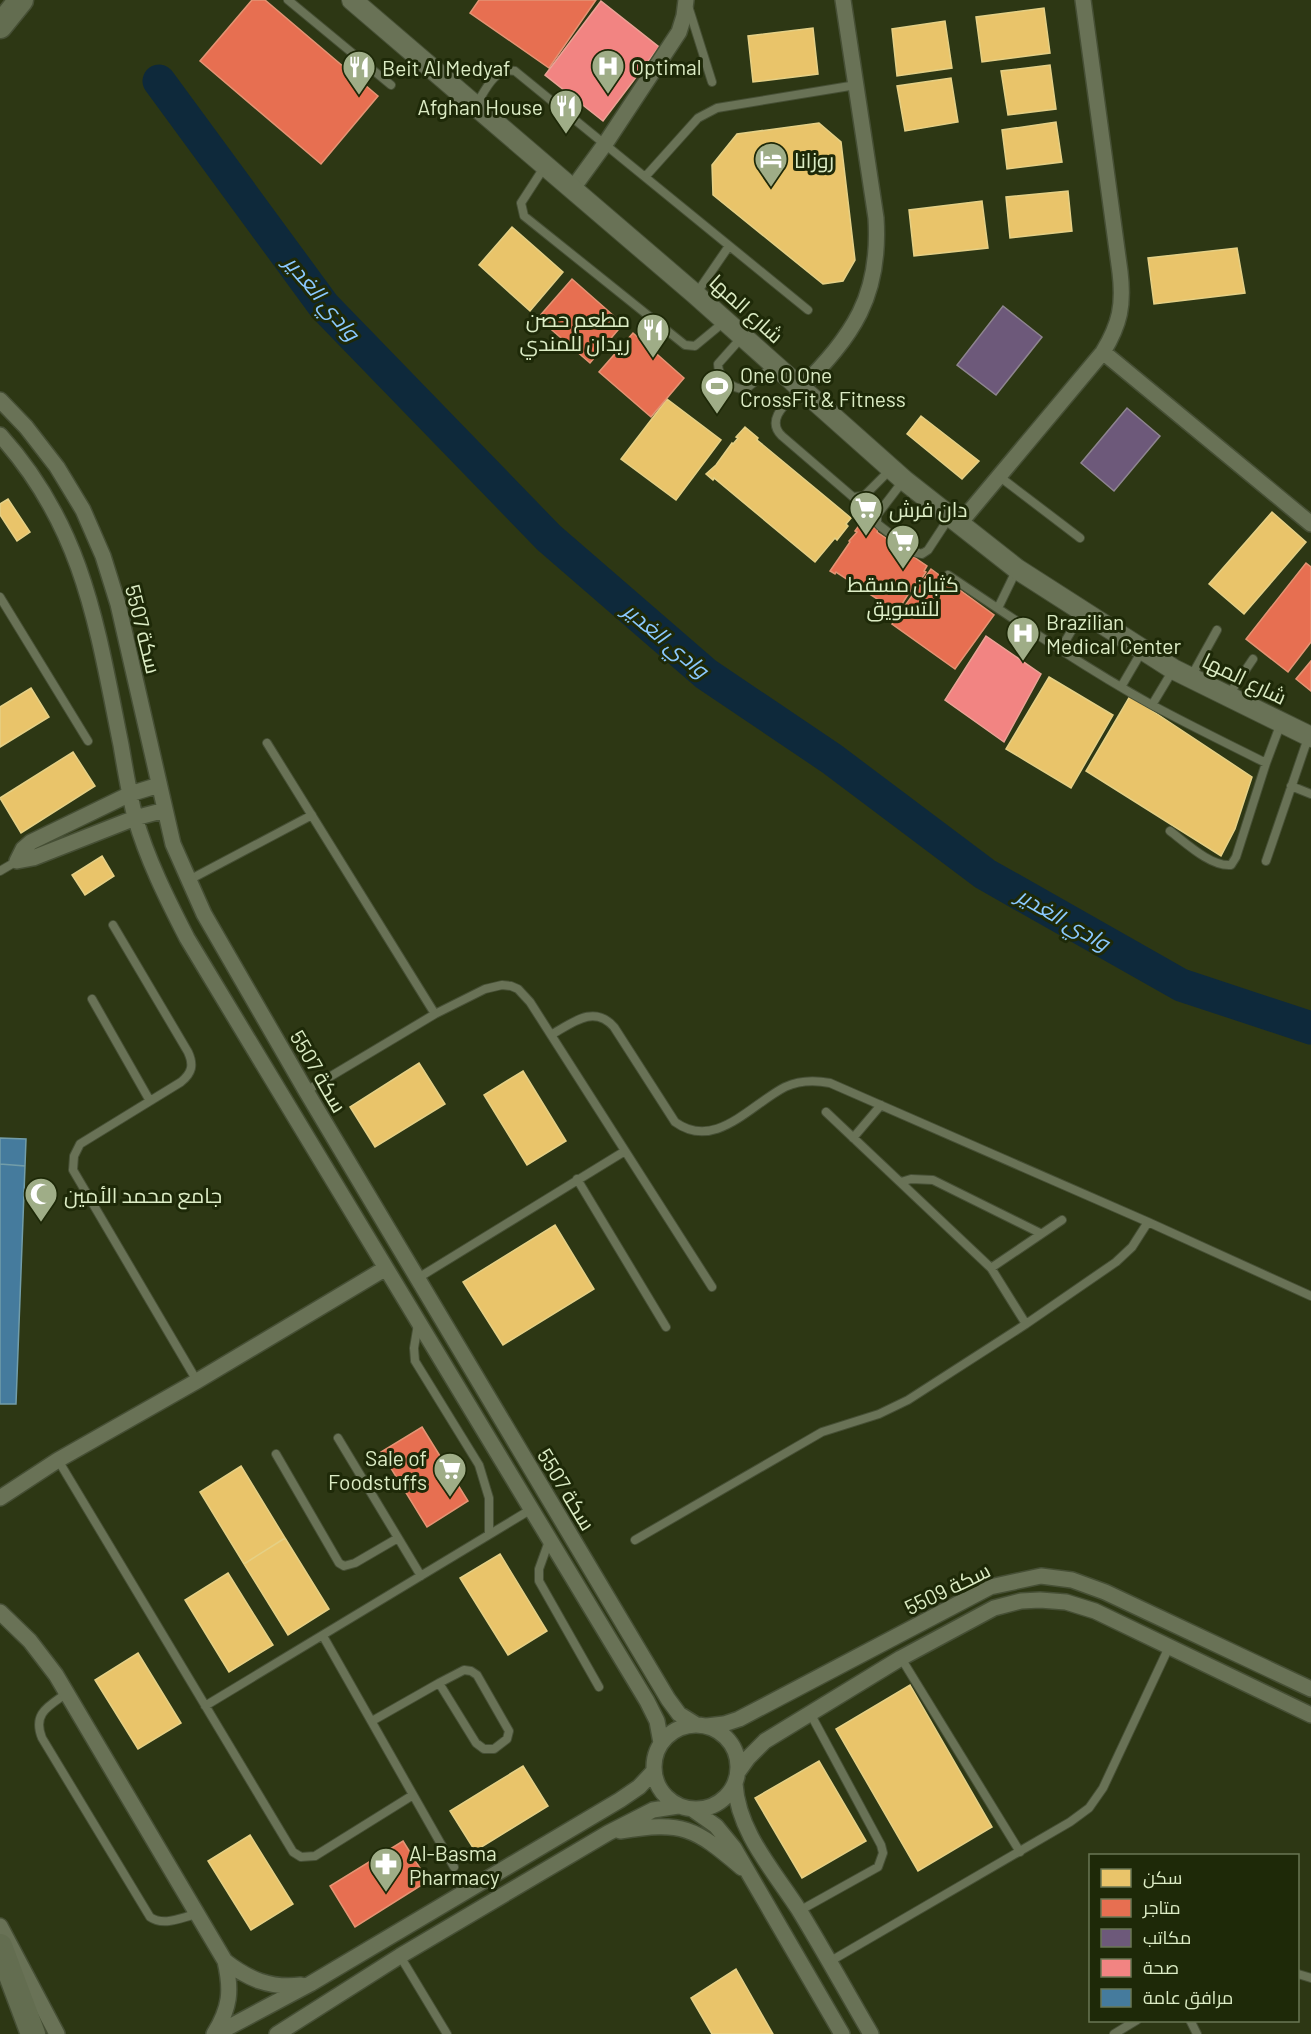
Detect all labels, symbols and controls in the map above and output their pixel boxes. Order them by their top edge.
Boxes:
hospital icon: Optimal [590,48,626,95]
restaurant icon: Beit Al Medyaf [341,49,377,96]
place label: Optimal [631,54,702,79]
place label: Beit Al Medyaf [382,55,511,80]
restaurant icon: Afghan House [548,88,584,135]
place label: Afghan House [417,94,543,119]
hotel icon: روزانا [753,141,789,188]
place label: روزانا [794,147,834,173]
water label: وادي الغدير [274,247,367,350]
street label: شارع المها [703,268,789,350]
place label: مطعم حصن ريدان للمندي [519,306,630,360]
restaurant icon: مطعم حصن ريدان للمندي [635,312,671,359]
place label: One O One CrossFit & Fitness [740,362,906,411]
sports icon: One O One CrossFit & Fitness [699,368,735,415]
supermarket icon: دان فرش [848,490,884,537]
place label: دان فرش [889,496,967,523]
supermarket icon: كثبان مسقط للتسويق [885,523,921,570]
place label: كثبان مسقط للتسويق [847,571,959,622]
street label: سكة 5507 [121,582,167,676]
water label: وادي الغدير [613,594,716,688]
place label: Brazilian Medical Center [1046,609,1181,658]
hospital icon: Brazilian Medical Center [1005,615,1041,662]
street label: شارع المها [1198,647,1291,712]
water label: وادي الغدير [1007,880,1117,961]
street label: سكة 5507 [285,1025,353,1117]
mosque icon: جامع محمد الأمين [23,1176,59,1223]
place label: جامع محمد الأمين [64,1182,222,1210]
street label: سكة 5507 [533,1444,601,1534]
place label: Sale of Foodstuffs [328,1445,427,1494]
supermarket icon: Sale of Foodstuffs [432,1451,468,1498]
street label: سكة 5509 [900,1557,994,1619]
place label: Al-Basma Pharmacy [409,1840,500,1889]
pharmacy icon: Al-Basma Pharmacy [368,1846,404,1893]
legend [1089,1854,1299,2022]
text: سكن [1143,1866,1182,1889]
text: متاجر [1142,1896,1181,1919]
text: مكاتب [1143,1926,1191,1948]
text: صحة [1143,1956,1179,1978]
text: مرافق عامة [1143,1986,1233,2010]

